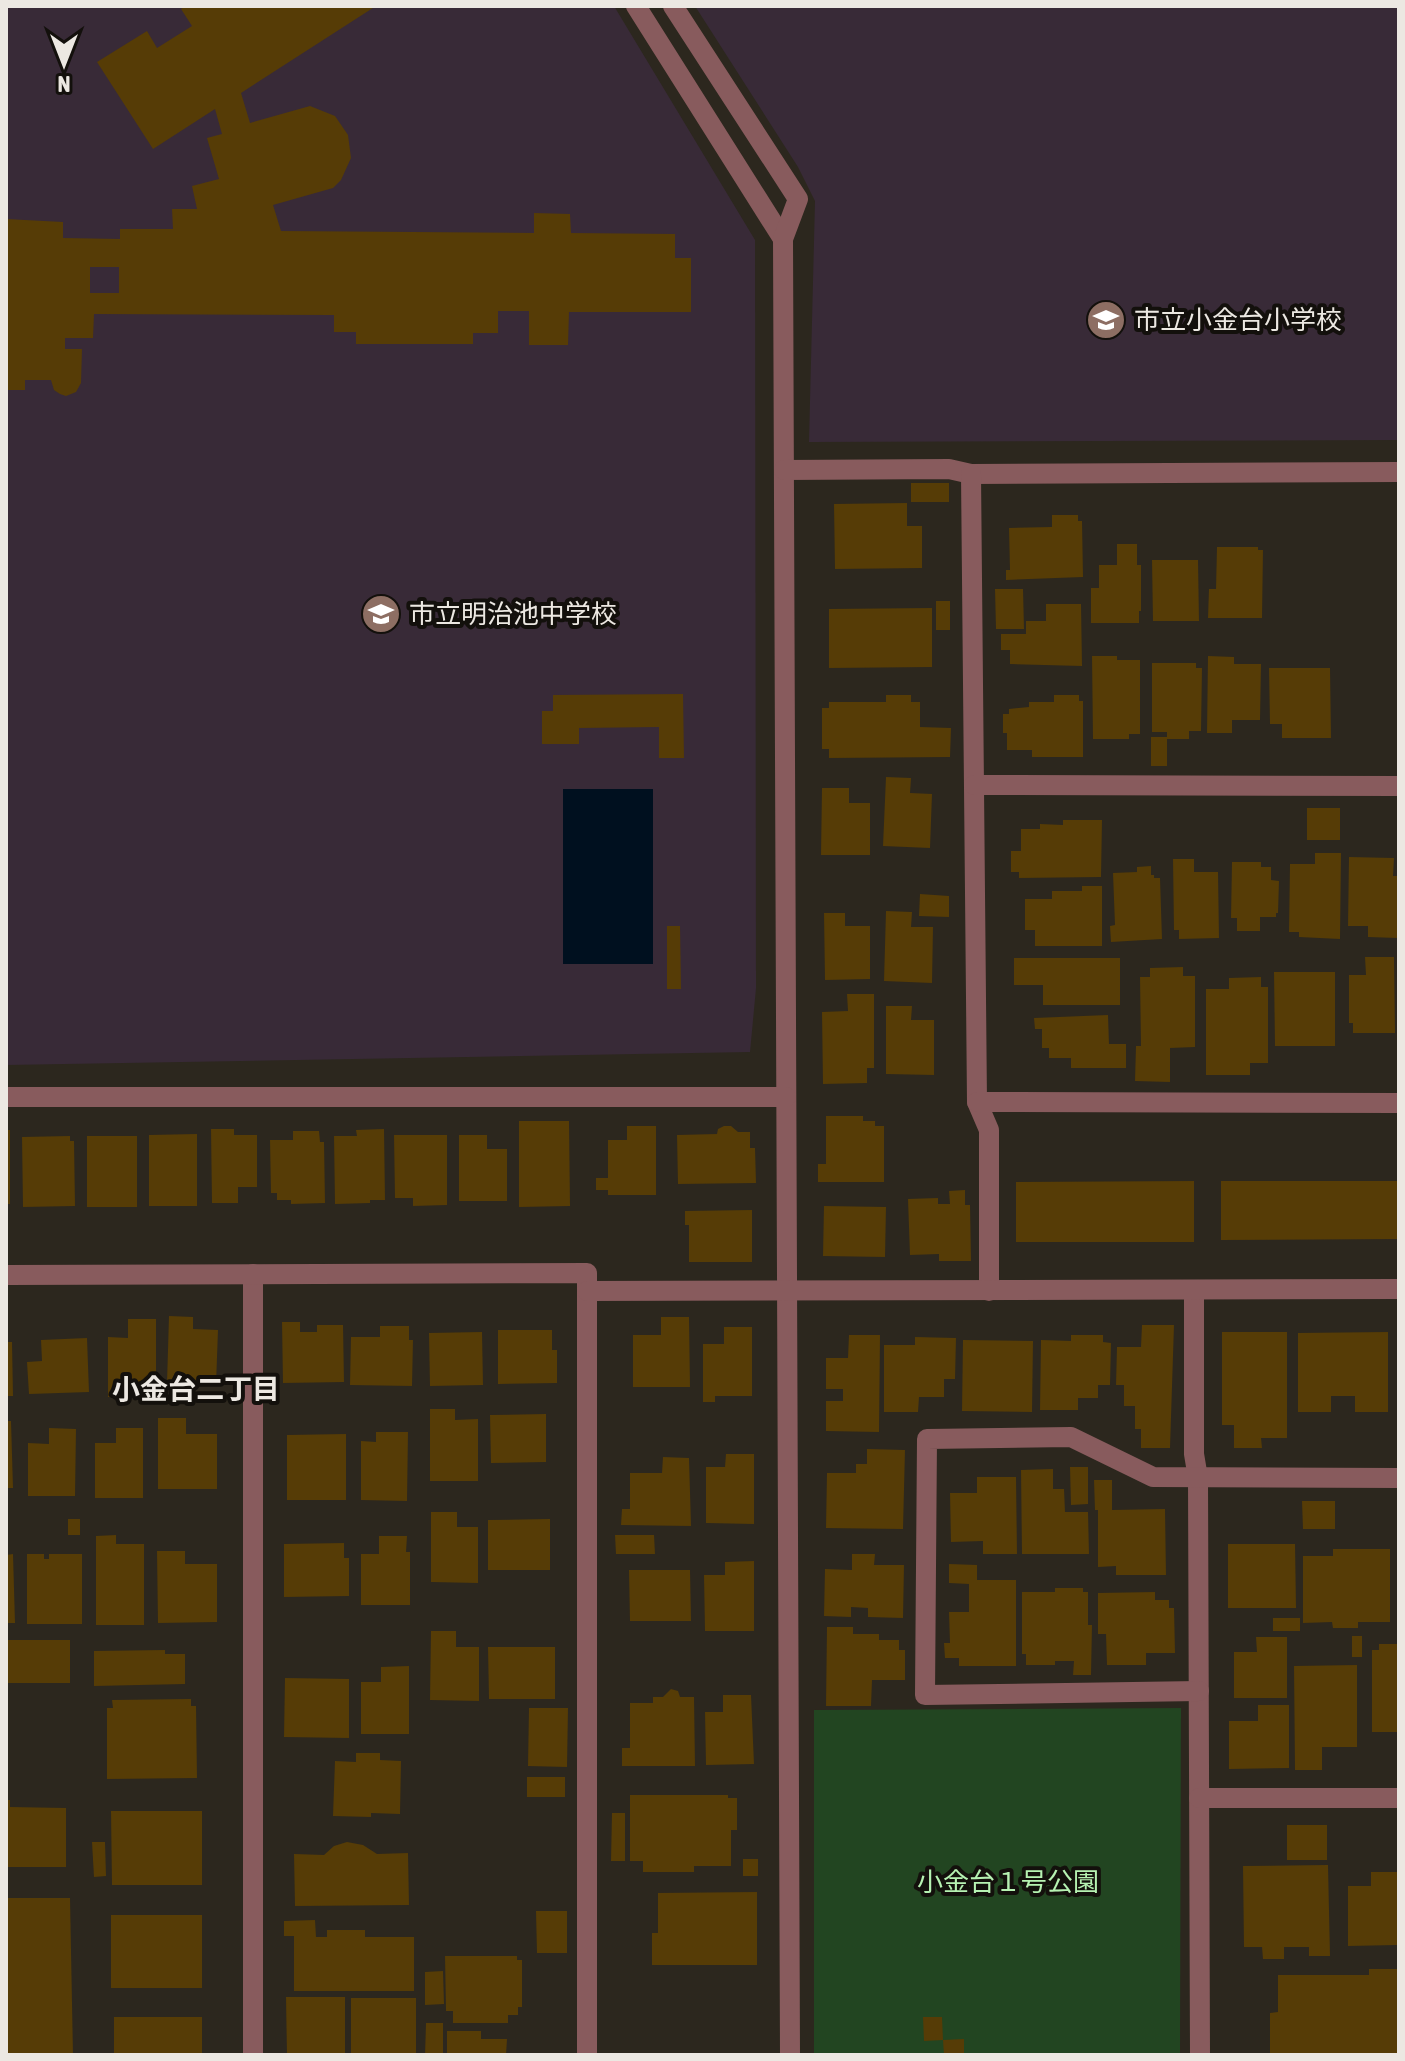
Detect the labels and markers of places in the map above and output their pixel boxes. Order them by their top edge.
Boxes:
school or university icon: 市立小金台小学校 [1085,299,1127,341]
place label: 市立小金台小学校 [1134,305,1342,335]
school or university icon: 市立明治池中学校 [360,593,402,635]
place label: 市立明治池中学校 [409,599,617,629]

